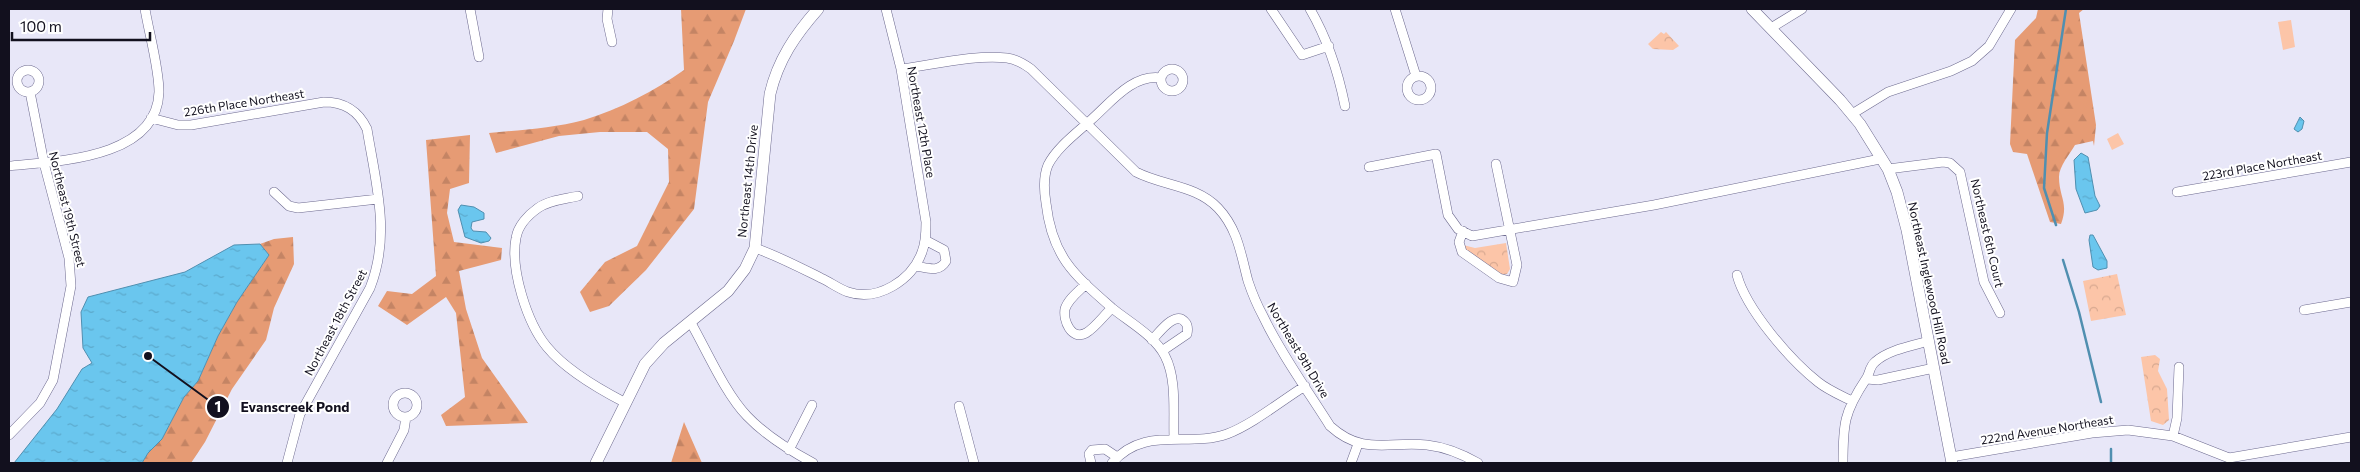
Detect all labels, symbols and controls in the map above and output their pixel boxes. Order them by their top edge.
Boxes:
scale bar [12,10,150,42]
text: 100 m [20,17,62,35]
street label: Northeast 12th Place [905,65,939,179]
street label: 226th Place Northeast [183,86,305,118]
street label: Northeast 14th Drive [734,124,760,238]
street label: 223rd Place Northeast [2201,148,2323,182]
street label: Northeast 19th Street [47,150,89,268]
street label: Northeast 6th Court [1969,177,2007,289]
street label: Northeast Inglewood Hill Road [1906,201,1954,365]
street label: Northeast 18th Street [301,266,369,378]
street label: Northeast 9th Drive [1265,300,1333,400]
callout: Evanscreek Pond [205,392,359,421]
text: 1 [215,397,221,415]
text: Evanscreek Pond [241,398,349,415]
street label: 222nd Avenue Northeast [1980,412,2114,446]

